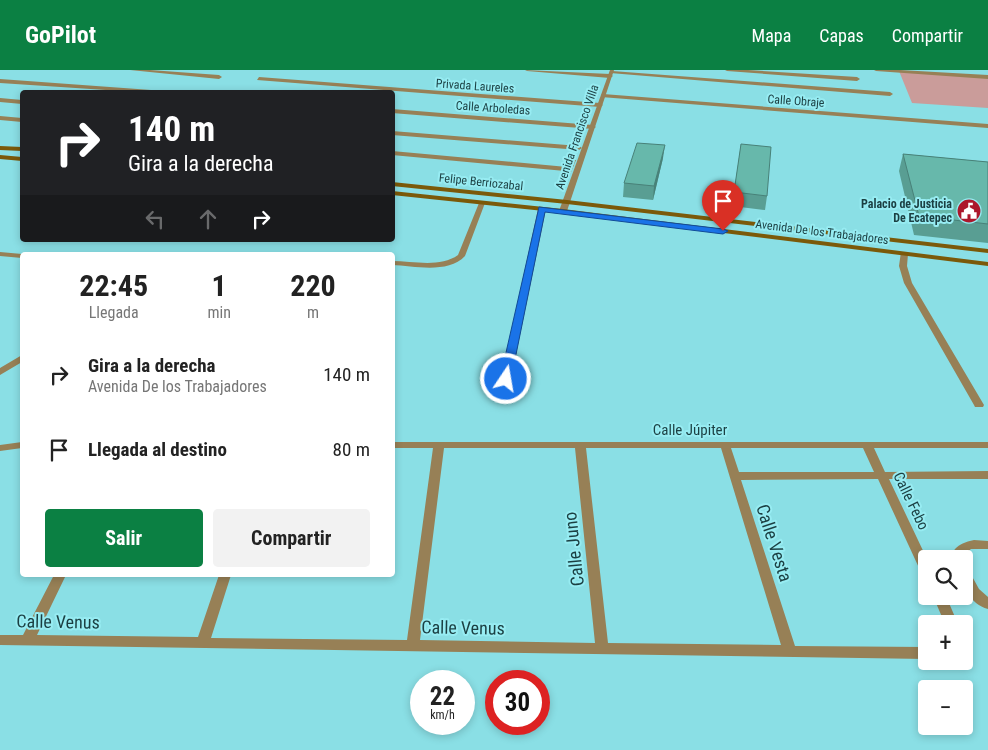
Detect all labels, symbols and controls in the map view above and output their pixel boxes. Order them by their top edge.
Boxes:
text: GoPilot [25,21,96,49]
text: Mapa [752,25,791,46]
text: Capas [819,25,864,46]
text: Compartir [892,25,963,46]
street label: Privada Laureles [435,76,515,96]
street label: Avenida Francisco Villa [553,83,602,191]
street label: Calle Obraje [767,92,825,110]
street label: Calle Arboledas [455,98,531,118]
text: 140 m [128,109,215,150]
icon: right [45,110,110,175]
text: Gira a la derecha [128,151,274,176]
street label: Felipe Berriozabal [438,171,524,193]
pin [702,180,744,231]
icon: arrive [709,187,737,215]
place label: Palacio de Justicia De Ecatepec [861,197,952,225]
public building icon: Palacio de Justicia De Ecatepec [956,198,982,224]
icon: left [141,205,169,233]
icon: ahead [194,205,222,233]
icon: right [247,205,275,233]
street label: Avenida De los Trabajadores [755,217,889,247]
text: 22:45 [79,268,148,303]
text: 1 [212,268,227,303]
text: 220 [290,268,336,303]
text: Llegada [89,303,139,322]
text: min [207,303,231,322]
text: m [307,303,319,322]
position arrow [479,352,531,404]
text: Gira a la derecha [88,354,215,377]
icon: right [45,361,73,389]
text: 140 m [323,363,370,386]
text: Avenida De los Trabajadores [88,377,267,396]
street label: Calle Júpiter [653,421,728,439]
icon: arrive [45,436,73,464]
text: Llegada al destino [88,438,227,461]
text: 80 m [333,438,370,461]
street label: Calle Febo [889,469,933,533]
street label: Calle Vesta [752,502,797,584]
button: Salir [45,509,203,567]
button: Compartir [213,509,370,567]
street label: Calle Juno [559,511,588,587]
map controls [918,550,973,735]
button: search [918,550,973,605]
street label: Calle Venus [16,610,100,633]
button: + [918,615,973,670]
street label: Calle Venus [421,616,505,639]
speed limit sign: 30 [485,670,550,735]
button: − [918,680,973,735]
text: 22 [430,682,455,711]
text: km/h [430,708,455,722]

